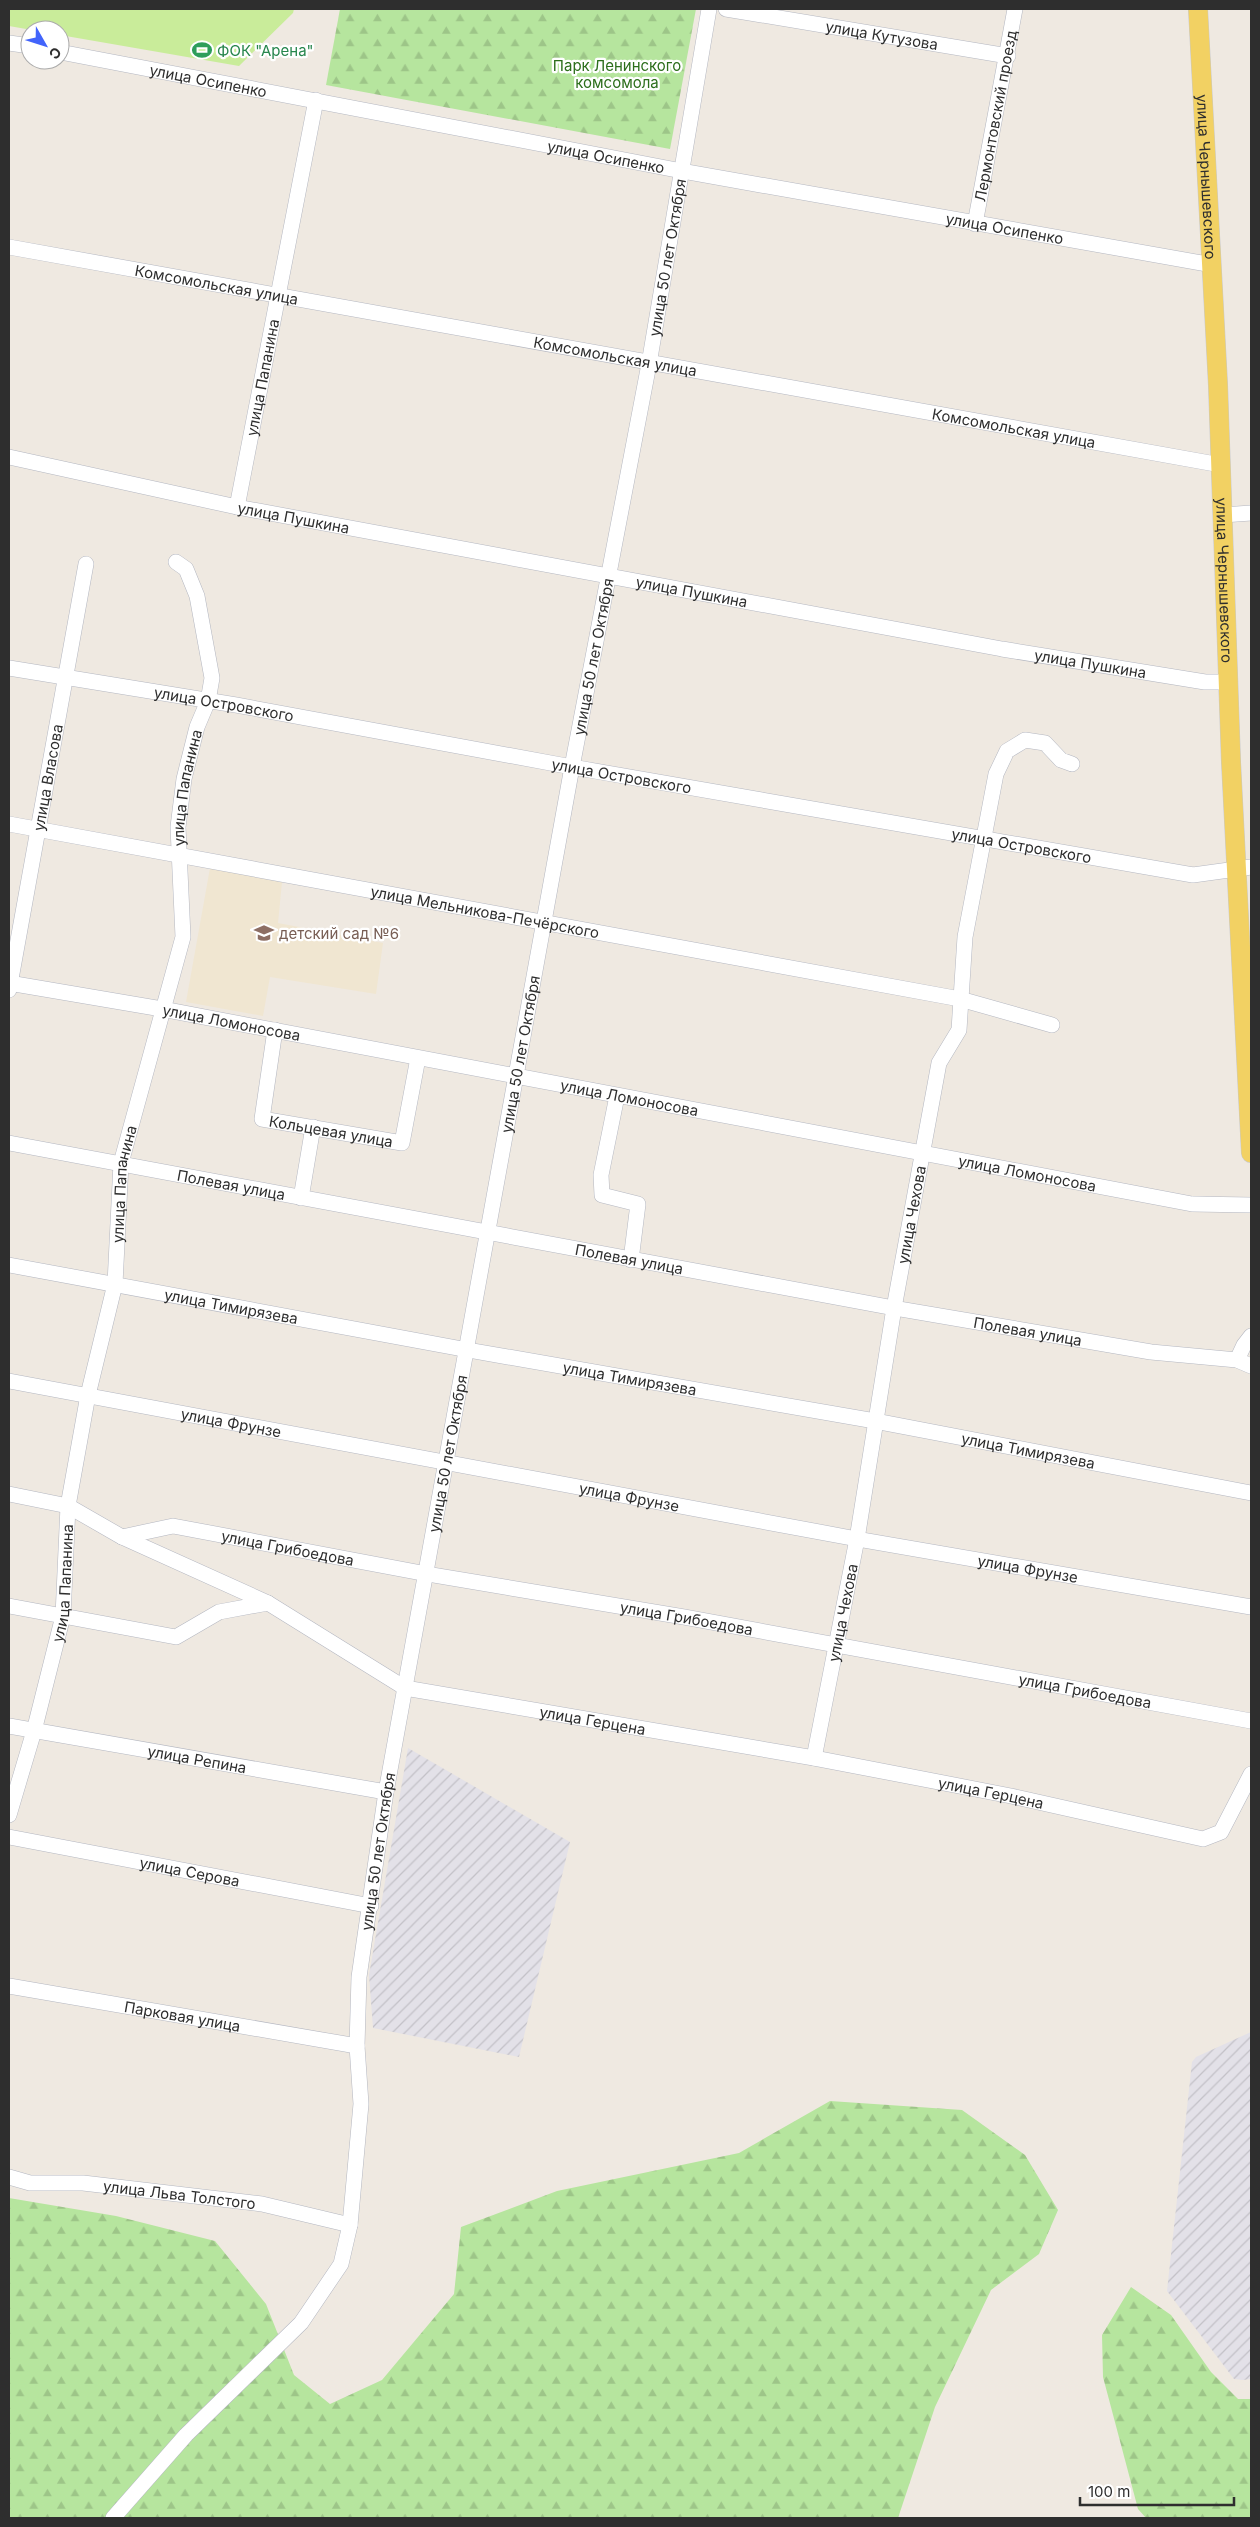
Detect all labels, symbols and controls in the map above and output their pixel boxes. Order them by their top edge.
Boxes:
street label: улица Кутузова [824,16,940,54]
north arrow [20,20,70,70]
street label: Лермонтовский проезд [970,29,1020,203]
sports icon: ФОК "Арена" [191,39,213,61]
place label: ФОК "Арена" [217,41,314,60]
text: С [46,44,65,63]
park label: Парк Ленинского комсомола [553,56,681,92]
street label: улица Осипенко [148,60,269,101]
street label: улица Чернышевского [1193,94,1221,260]
street label: улица Осипенко [546,136,666,177]
street label: улица 50 лет Октября [644,177,690,338]
street label: улица Осипенко [944,208,1065,248]
street label: Комсомольская улица [133,260,300,308]
street label: улица Папанина [242,317,283,438]
street label: Комсомольская улица [532,332,698,380]
street label: Комсомольская улица [931,404,1097,452]
street label: улица Чернышевского [1212,497,1237,663]
street label: улица Пушкина [236,498,351,537]
street label: улица Пушкина [634,572,749,611]
street label: улица 50 лет Октября [569,577,617,737]
street label: улица Пушкина [1033,645,1148,682]
street label: улица Островского [153,682,296,725]
street label: улица Власова [28,722,66,832]
street label: улица Папанина [168,727,206,847]
street label: улица Островского [550,754,693,797]
street label: улица Островского [950,824,1093,867]
street label: улица Мельникова-Печёрского [369,881,601,942]
school or university icon: детский сад №6 [253,922,275,944]
place label: детский сад №6 [279,924,399,943]
street label: улица 50 лет Октября [496,974,544,1134]
street label: улица Ломоносова [161,1000,302,1045]
street label: улица Ломоносова [559,1075,700,1120]
street label: Кольцевая улица [268,1111,394,1151]
street label: улица Папанина [108,1123,140,1243]
street label: улица Ломоносова [957,1150,1098,1195]
street label: улица Чехова [893,1164,929,1265]
street label: Полевая улица [176,1165,287,1204]
street label: Полевая улица [574,1239,685,1278]
street label: улица Тимирязева [163,1284,300,1328]
street label: Полевая улица [972,1312,1083,1350]
street label: улица Тимирязева [561,1357,698,1399]
street label: улица 50 лет Октября [424,1373,471,1534]
street label: улица Фрунзе [179,1404,283,1441]
street label: улица Тимирязева [960,1428,1097,1472]
street label: улица Фрунзе [578,1478,681,1515]
street label: улица Папанина [47,1523,77,1644]
street label: улица Грибоедова [220,1526,356,1570]
street label: улица Фрунзе [976,1550,1080,1587]
street label: улица Чехова [824,1562,861,1663]
street label: улица Грибоедова [619,1597,755,1639]
street label: улица Грибоедова [1017,1669,1153,1712]
street label: улица Герцена [538,1702,647,1739]
street label: улица Репина [146,1741,248,1777]
street label: улица 50 лет Октября [356,1771,399,1932]
street label: улица Герцена [937,1773,1046,1813]
street label: улица Серова [138,1853,241,1890]
street label: Парковая улица [123,1997,242,2035]
street label: улица Льва Толстого [102,2176,257,2213]
scale bar [1080,2474,1234,2506]
text: 100 m [1088,2482,1130,2501]

